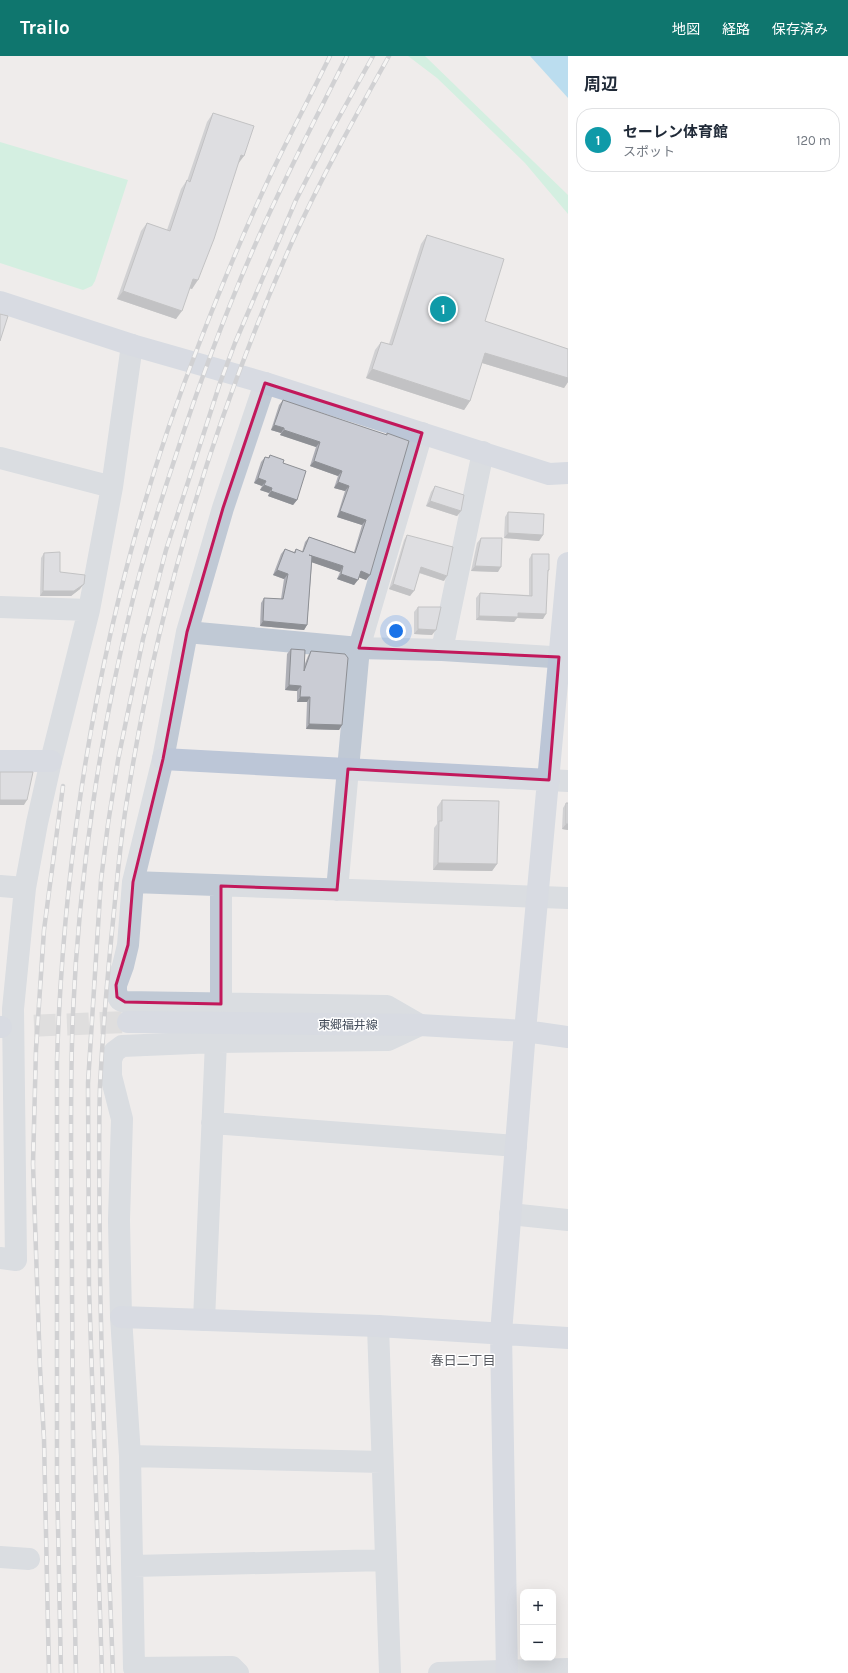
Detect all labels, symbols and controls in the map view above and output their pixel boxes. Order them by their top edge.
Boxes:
text: Trailo [20,17,70,39]
text: 地図 [672,21,700,38]
text: 経路 [722,21,750,38]
text: 保存済み [772,21,828,38]
text: 周辺 [584,74,618,94]
text: セーレン体育館 [623,123,728,141]
text: 1 [596,133,600,148]
text: 120 m [796,133,831,148]
text: スポット [623,144,675,159]
pin: 1 [430,294,456,324]
your location [386,621,406,641]
street label: 東郷福井線 [318,1018,378,1032]
district label: 春日二丁目 [430,1353,496,1368]
map controls [520,1589,556,1661]
button: + [520,1589,556,1625]
button: − [520,1625,556,1661]

